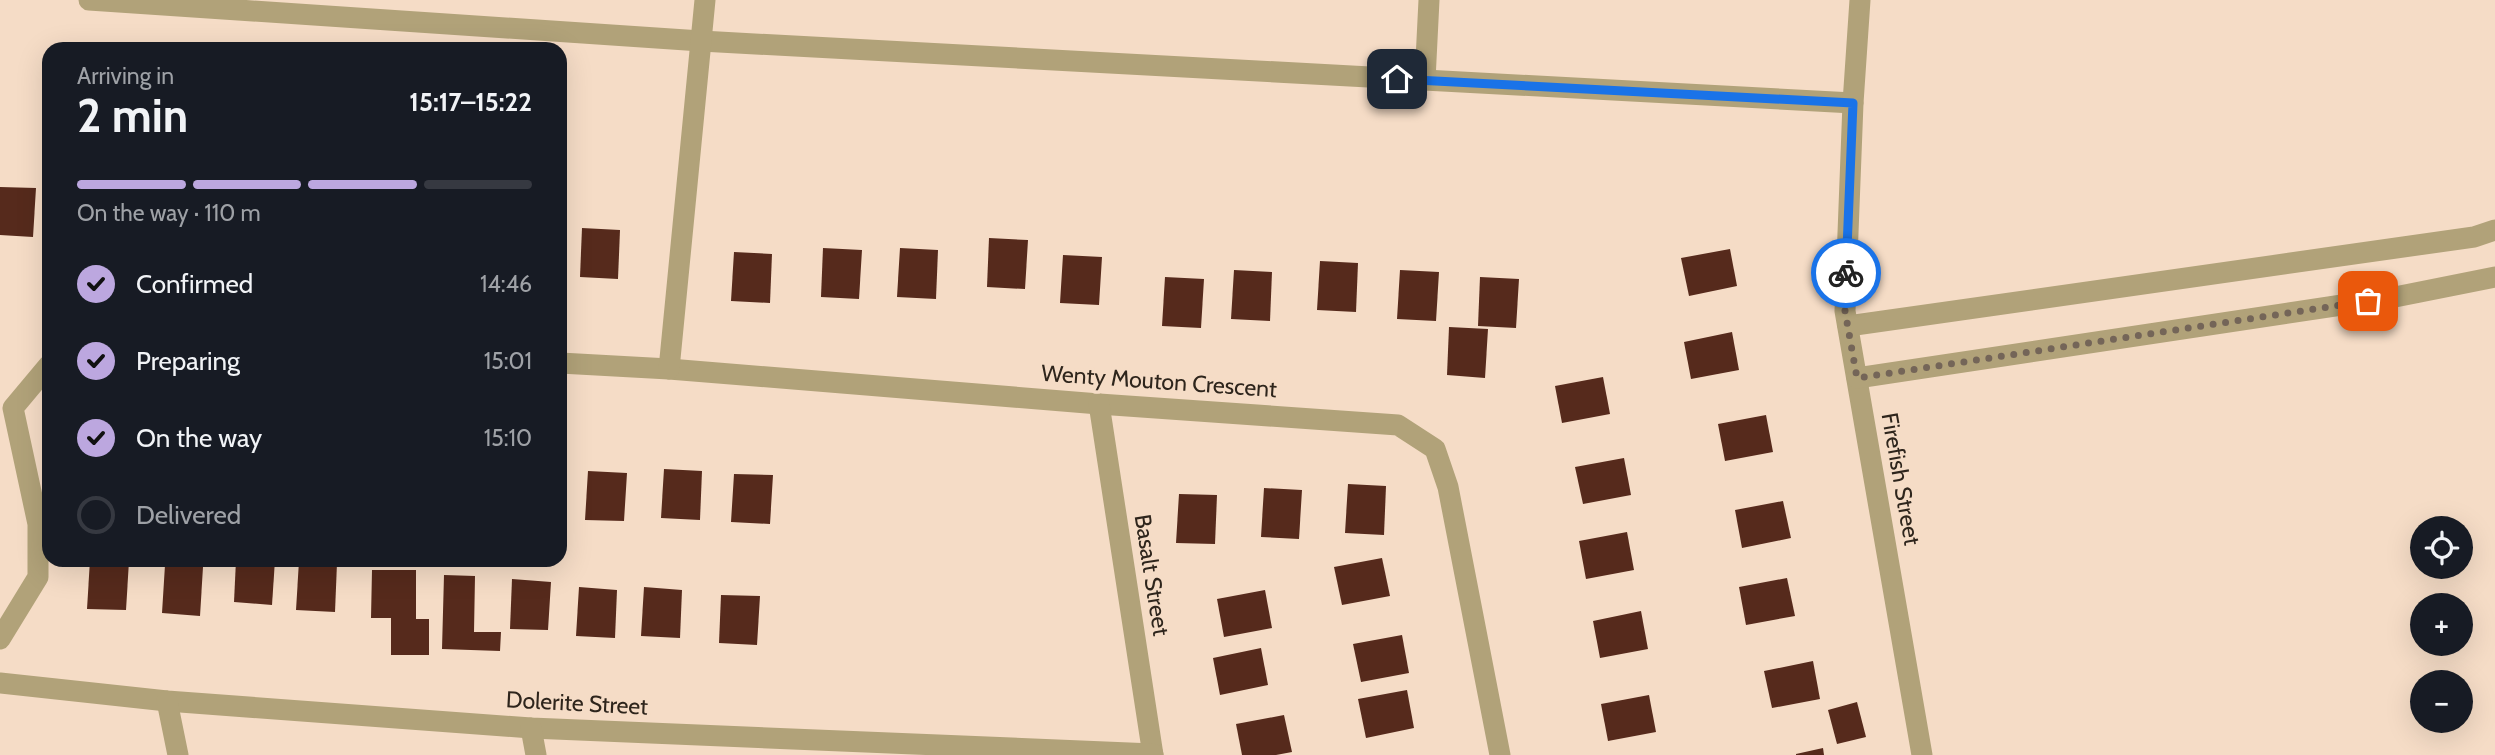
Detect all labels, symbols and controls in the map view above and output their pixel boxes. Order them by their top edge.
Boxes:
pin [1367,49,1427,109]
icon: home [1378,60,1416,98]
text: Arriving in [77,62,174,90]
text: 15:17–15:22 [409,86,532,118]
text: 2 min [77,88,188,144]
text: On the way · 110 m [77,199,261,227]
courier [1811,238,1881,308]
icon: bike [1827,254,1865,292]
icon: check [77,265,115,303]
text: Confirmed [136,268,253,300]
text: 14:46 [480,270,532,298]
pin [2338,271,2398,331]
icon: bag [2349,282,2387,320]
icon: check [77,342,115,380]
text: Preparing [136,345,240,377]
text: 15:01 [484,347,532,375]
street label: Wenty Mouton Crescent [1040,359,1278,403]
street label: Firefish Street [1876,410,1926,548]
icon: check [77,419,115,457]
text: On the way [136,422,262,454]
text: 15:10 [484,424,532,452]
text: Delivered [136,499,241,531]
street label: Basalt Street [1129,512,1175,638]
map controls [2410,516,2473,733]
button: locate [2410,516,2473,579]
button: + [2410,593,2473,656]
button: − [2410,670,2473,733]
street label: Dolerite Street [505,685,649,721]

